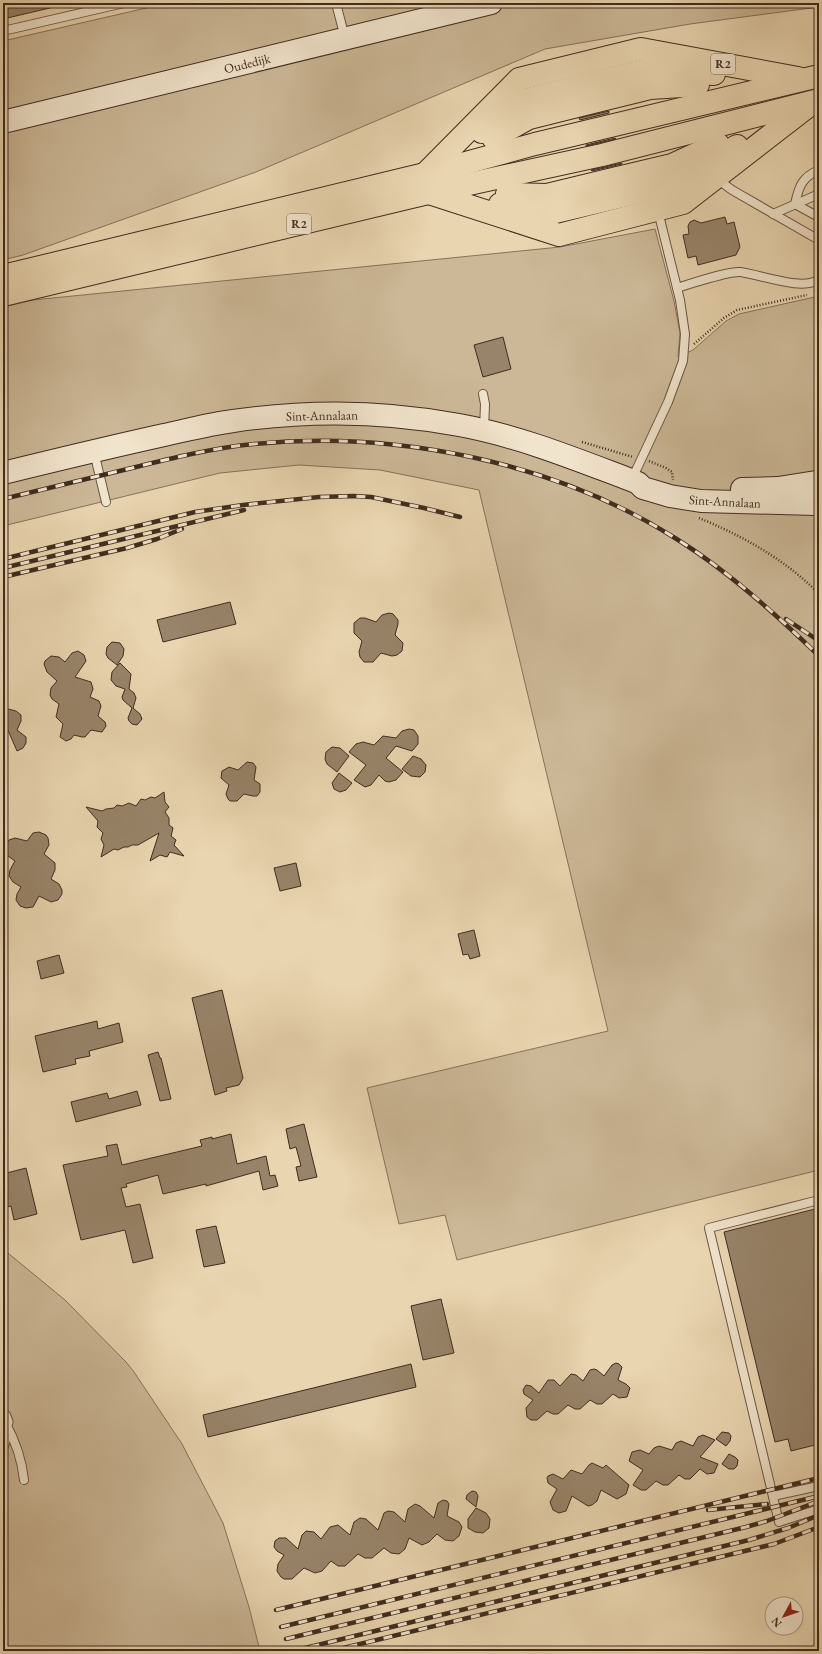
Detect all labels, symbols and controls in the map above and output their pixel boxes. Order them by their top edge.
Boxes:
street label: Oudedijk [222,49,273,77]
road number: R2 [711,54,735,74]
road number: R2 [287,214,311,234]
street label: Sint-Annalaan [286,406,358,425]
street label: Sint-Annalaan [689,491,762,512]
north arrow [764,1596,804,1636]
text: N [768,1614,785,1630]

